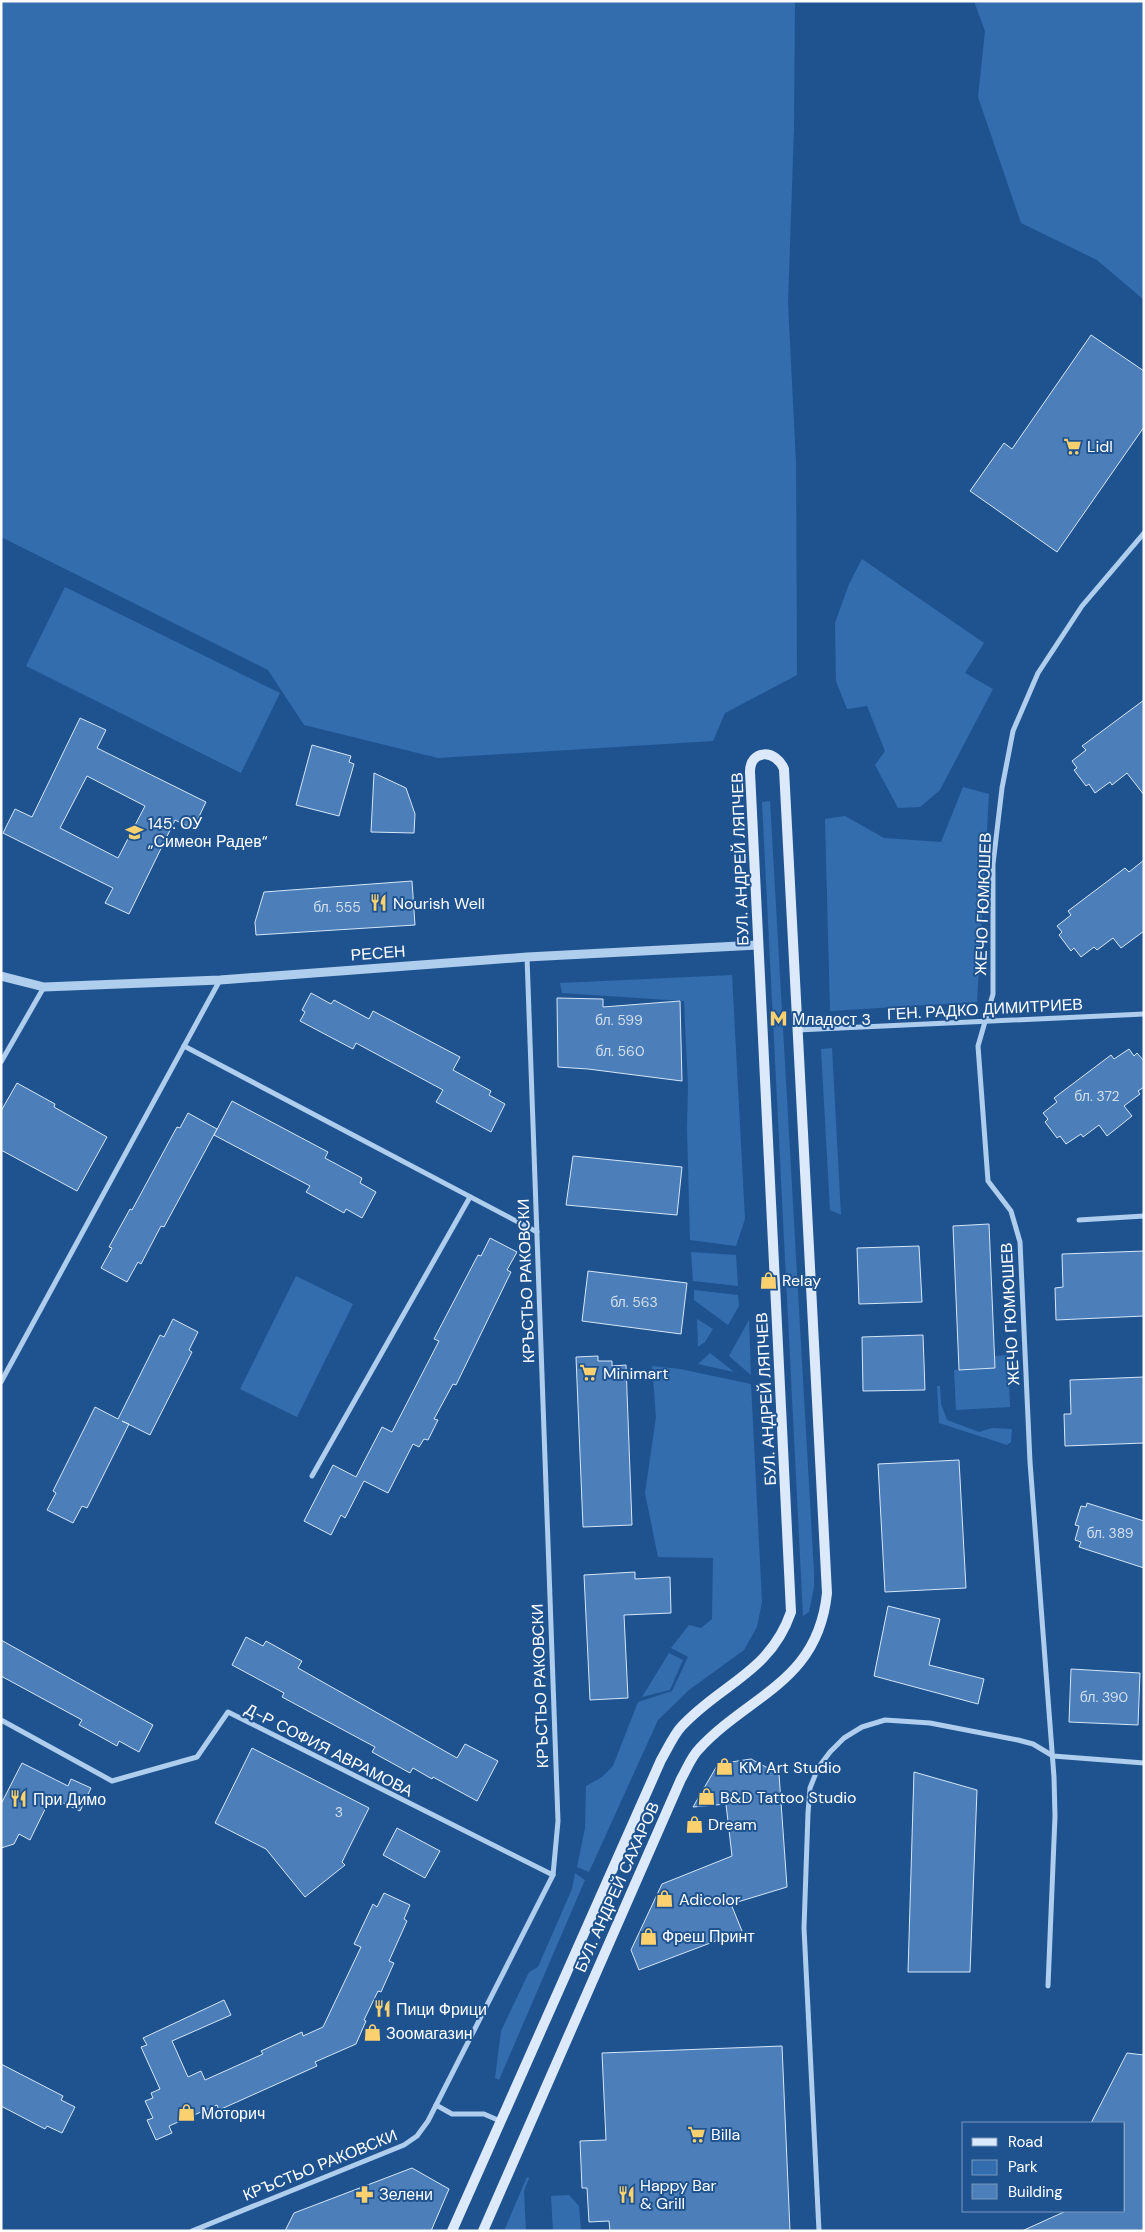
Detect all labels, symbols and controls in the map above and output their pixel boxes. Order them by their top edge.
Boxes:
supermarket icon: Lidl [1063,436,1083,456]
place label: Lidl [1087,436,1113,457]
street label: БУЛ. АНДРЕЙ ЛЯПЧЕВ [726,772,754,946]
place label: 145. ОУ „Симеон Радев“ [148,813,268,852]
school or university icon: 145. ОУ „Симеон Радев“ [124,822,144,842]
street label: ЖЕЧО ГЮМЮШЕВ [970,832,996,976]
restaurant icon: Nourish Well [369,893,389,913]
place label: Nourish Well [393,893,485,914]
house number: бл. 555 [313,898,361,916]
street label: РЕСЕН [350,941,406,965]
street label: ГЕН. РАДКО ДИМИТРИЕВ [886,993,1084,1025]
metro station icon: Младост 3 [768,1009,788,1029]
place label: Младост 3 [792,1009,871,1030]
house number: бл. 599 [595,1011,643,1029]
house number: бл. 560 [596,1042,644,1060]
house number: бл. 372 [1074,1087,1120,1105]
street label: КРЪСТЬО РАКОВСКИ [513,1198,539,1364]
street label: ЖЕЧО ГЮМЮШЕВ [996,1242,1024,1386]
shop icon: Relay [758,1270,778,1290]
place label: Relay [782,1270,821,1291]
house number: бл. 563 [610,1293,658,1311]
street label: БУЛ. АНДРЕЙ ЛЯПЧЕВ [751,1312,781,1486]
supermarket icon: Minimart [579,1363,599,1383]
place label: Minimart [603,1363,668,1384]
house number: бл. 389 [1086,1524,1134,1542]
street label: КРЪСТЬО РАКОВСКИ [527,1603,553,1769]
house number: бл. 390 [1080,1688,1128,1706]
street label: Д-Р СОФИЯ АВРАМОВА [241,1698,417,1802]
shop icon: KM Art Studio [715,1757,735,1777]
place label: KM Art Studio [739,1757,841,1778]
shop icon: B&D Tattoo Studio [696,1787,716,1807]
place label: B&D Tattoo Studio [720,1787,857,1808]
restaurant icon: При Димо [9,1789,29,1809]
place label: При Димо [33,1789,106,1810]
street label: БУЛ. АНДРЕЙ САХАРОВ [570,1798,664,1976]
house number: 3 [335,1803,343,1821]
shop icon: Dream [684,1814,704,1834]
place label: Dream [708,1814,757,1835]
shop icon: Adicolor [655,1889,675,1909]
place label: Adicolor [679,1889,741,1910]
shop icon: Фреш Принт [638,1926,658,1946]
place label: Фреш Принт [662,1926,755,1947]
restaurant icon: Пици Фрици [372,1999,392,2019]
place label: Пици Фрици [396,1999,487,2020]
shop icon: Зоомагазин [362,2023,382,2043]
place label: Зоомагазин [386,2023,473,2044]
shop icon: Моторич [177,2103,197,2123]
place label: Моторич [201,2103,265,2124]
legend [962,2122,1125,2212]
street label: КРЪСТЬО РАКОВСКИ [240,2124,400,2206]
supermarket icon: Billa [687,2124,707,2144]
place label: Billa [711,2124,740,2145]
text: Road [1008,2132,1043,2152]
text: Park [1008,2157,1038,2177]
place label: Happy Bar & Grill [640,2175,716,2214]
text: Building [1008,2182,1063,2202]
pharmacy icon: Зелени [355,2184,375,2204]
place label: Зелени [379,2184,433,2205]
restaurant icon: Happy Bar & Grill [616,2184,636,2204]

